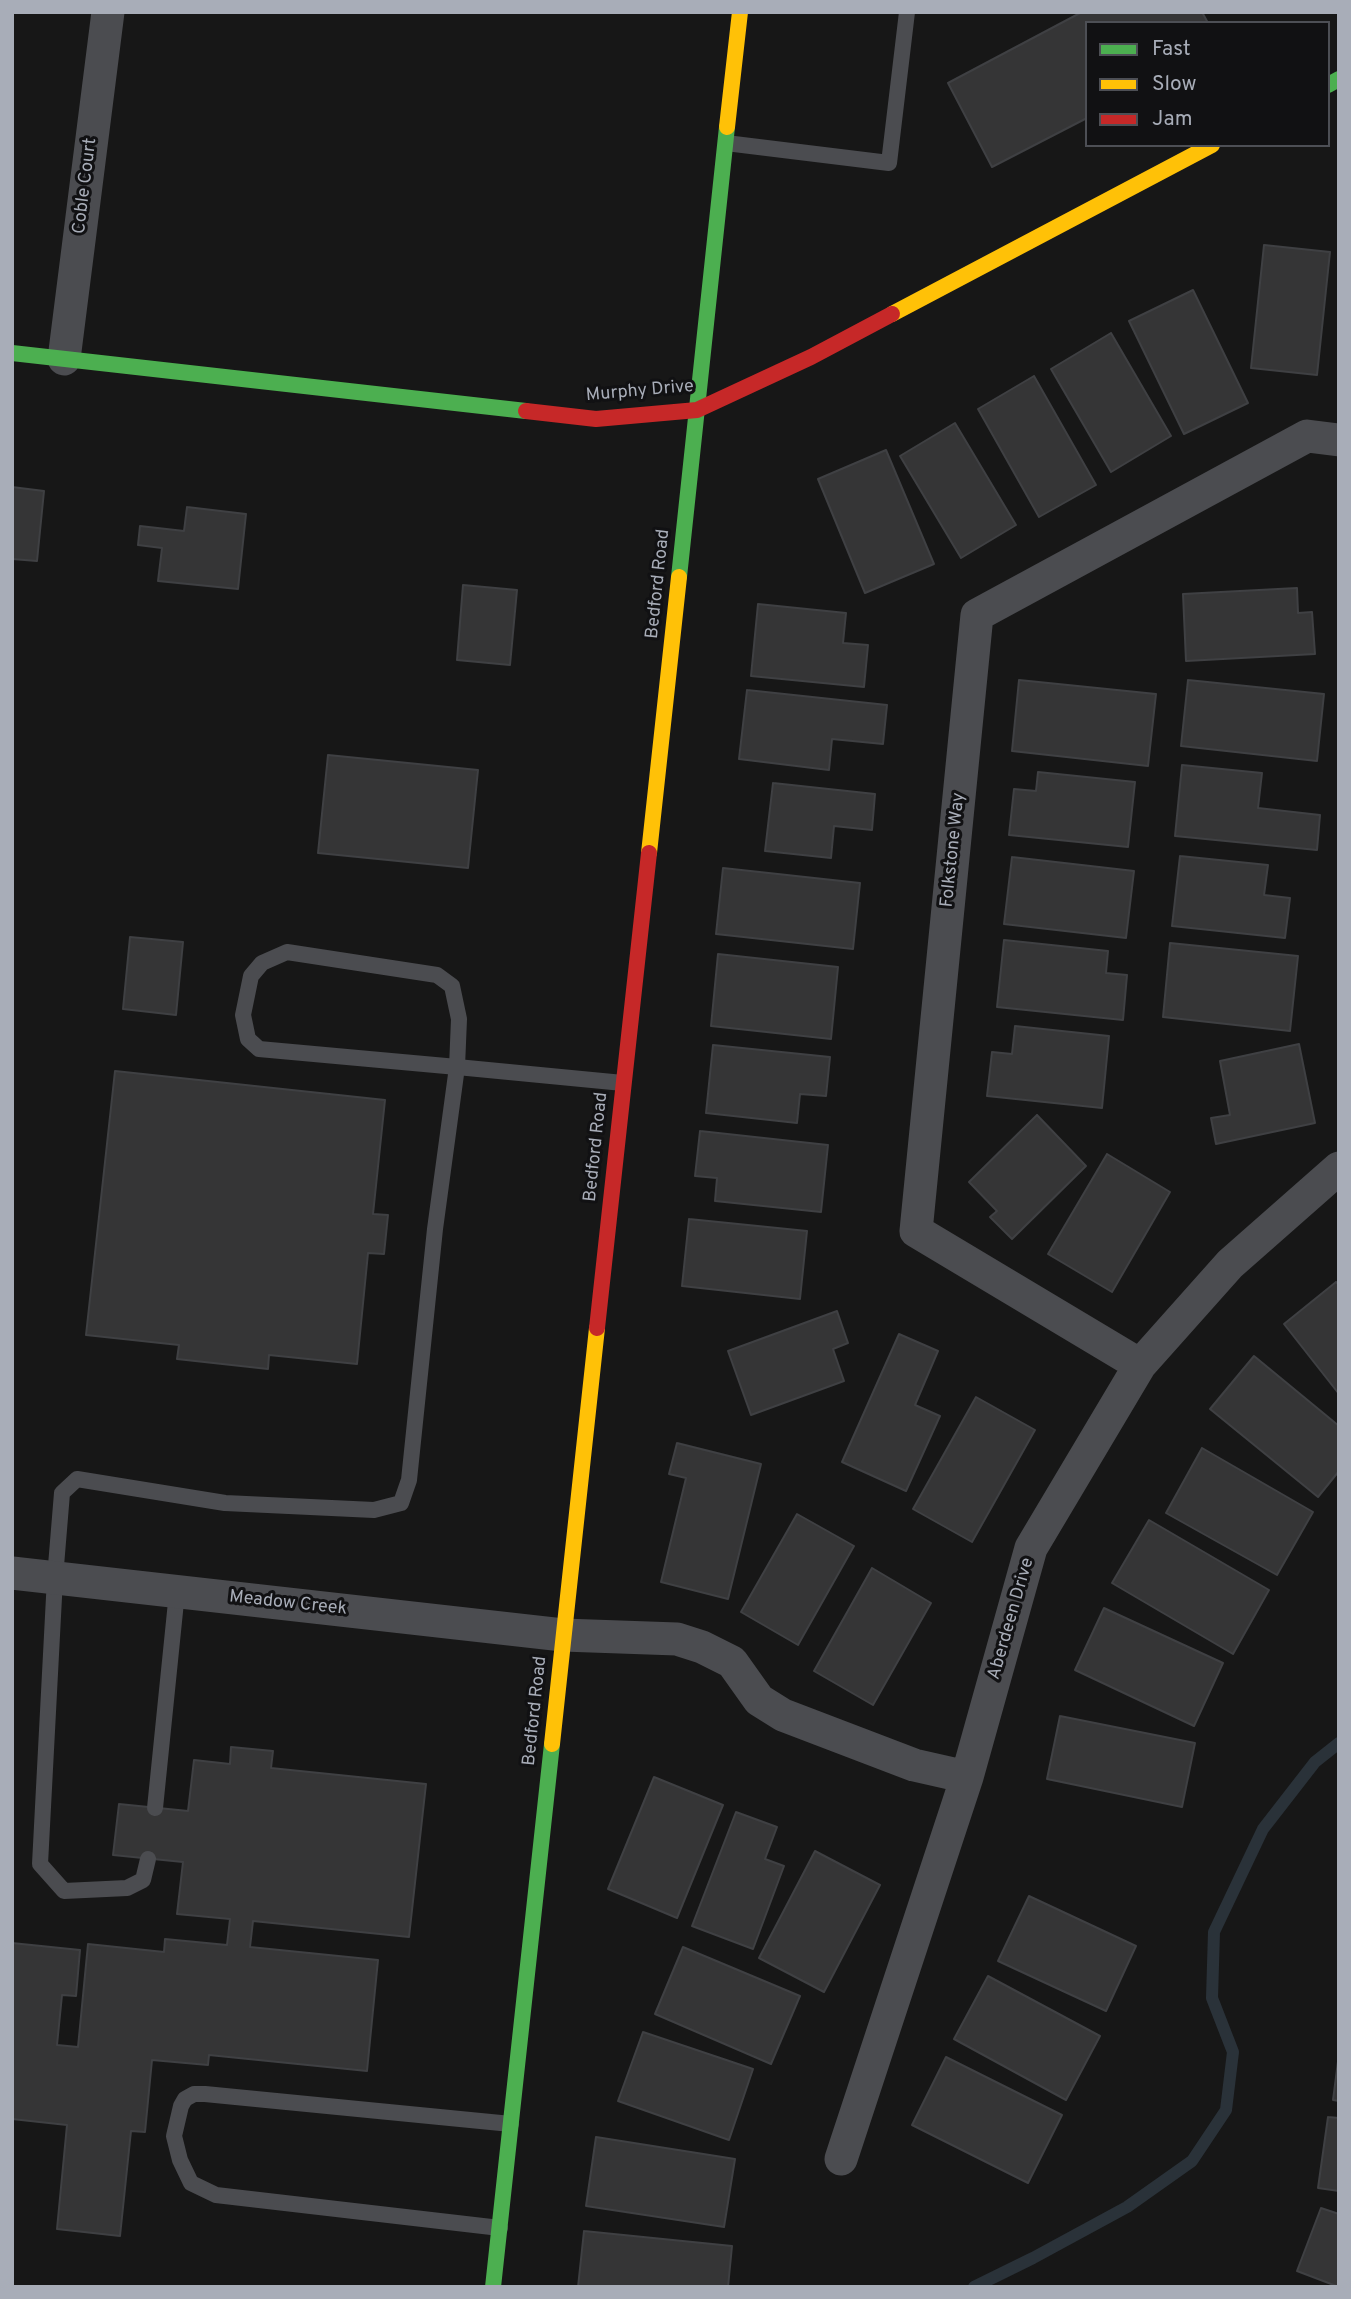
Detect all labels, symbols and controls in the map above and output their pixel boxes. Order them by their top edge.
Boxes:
legend [1085,21,1330,147]
text: Fast [1152,36,1191,63]
text: Slow [1152,71,1197,98]
text: Jam [1152,106,1193,133]
street label: Coble Court [69,137,103,235]
street label: Murphy Drive [585,377,695,407]
street label: Bedford Road [643,528,675,640]
street label: Folkstone Way [937,791,971,909]
street label: Bedford Road [581,1091,613,1203]
street label: Aberdeen Drive [984,1555,1040,1683]
street label: Meadow Creek [228,1587,348,1621]
street label: Bedford Road [520,1655,552,1767]

